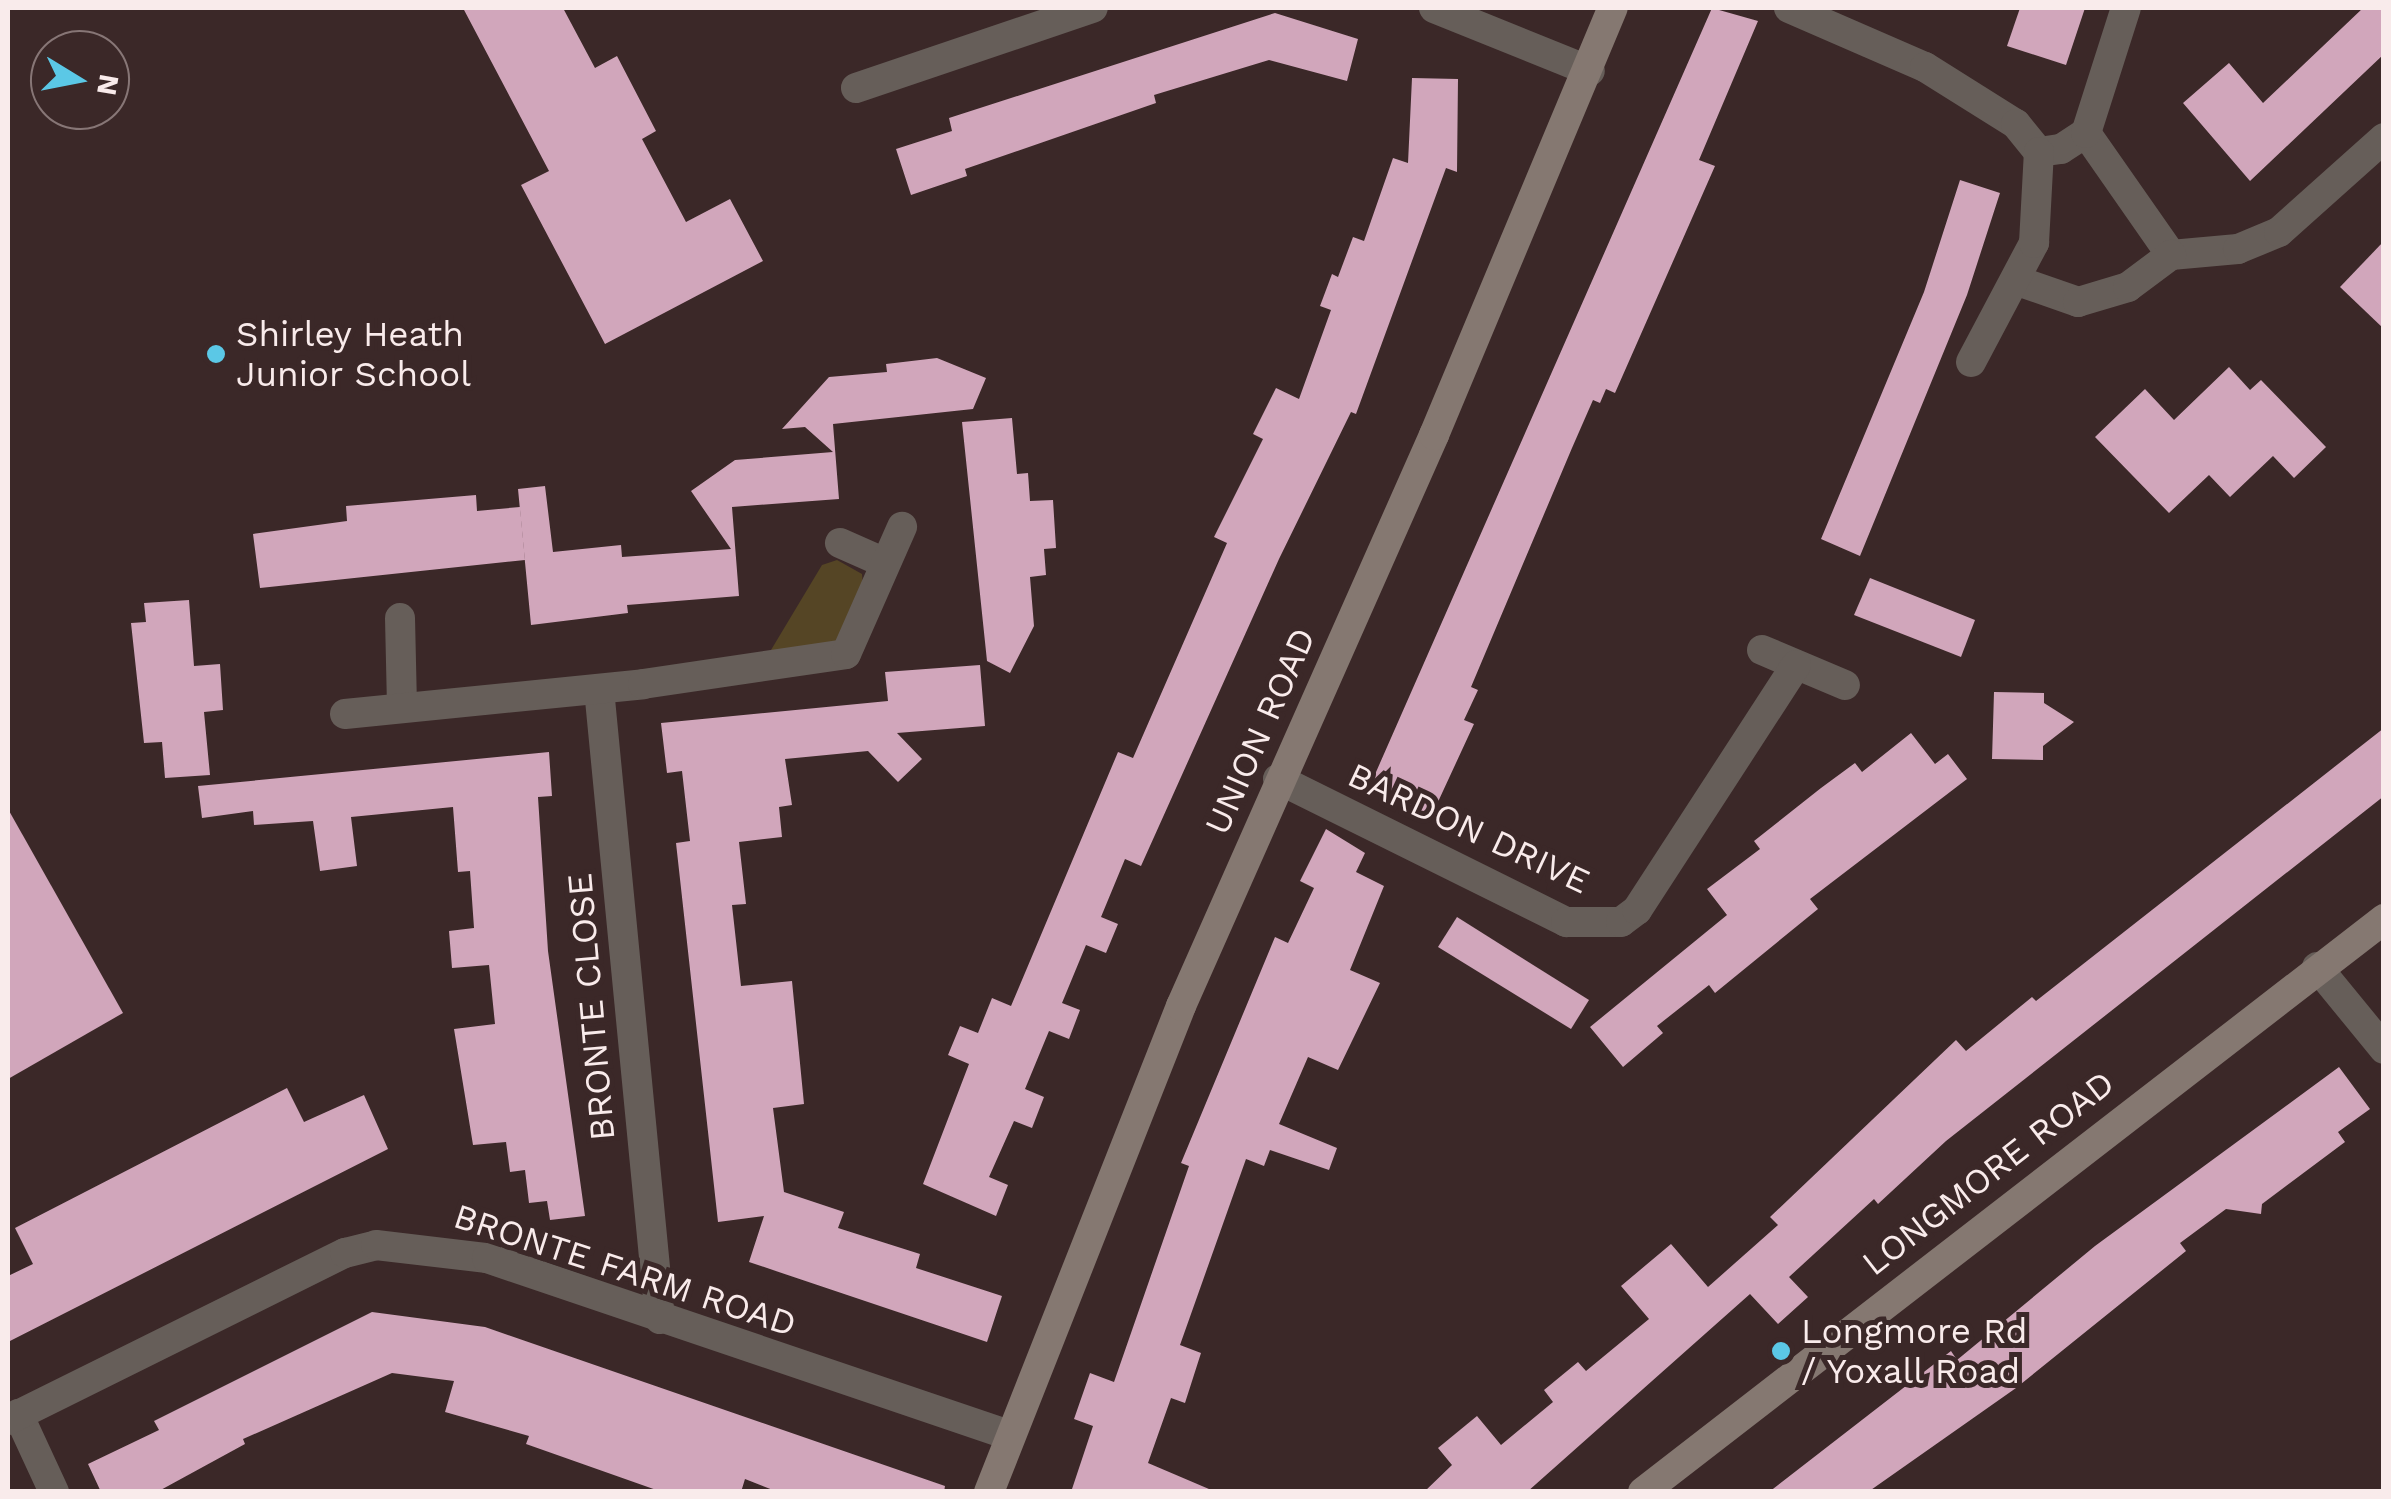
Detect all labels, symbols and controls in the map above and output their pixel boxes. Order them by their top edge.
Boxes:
north arrow [30,30,130,130]
text: N [90,72,126,98]
place label: Shirley Heath Junior School [236,313,472,395]
marker: Shirley Heath Junior School [205,343,227,365]
street label: UNION ROAD [1196,621,1324,841]
street label: BARDON DRIVE [1341,754,1597,902]
street label: BRONTE CLOSE [558,872,624,1142]
street label: LONGMORE ROAD [1854,1062,2122,1284]
street label: BRONTE FARM ROAD [449,1195,801,1345]
place label: Longmore Rd / Yoxall Road [1801,1310,2028,1392]
marker: Longmore Rd / Yoxall Road [1770,1340,1792,1362]

